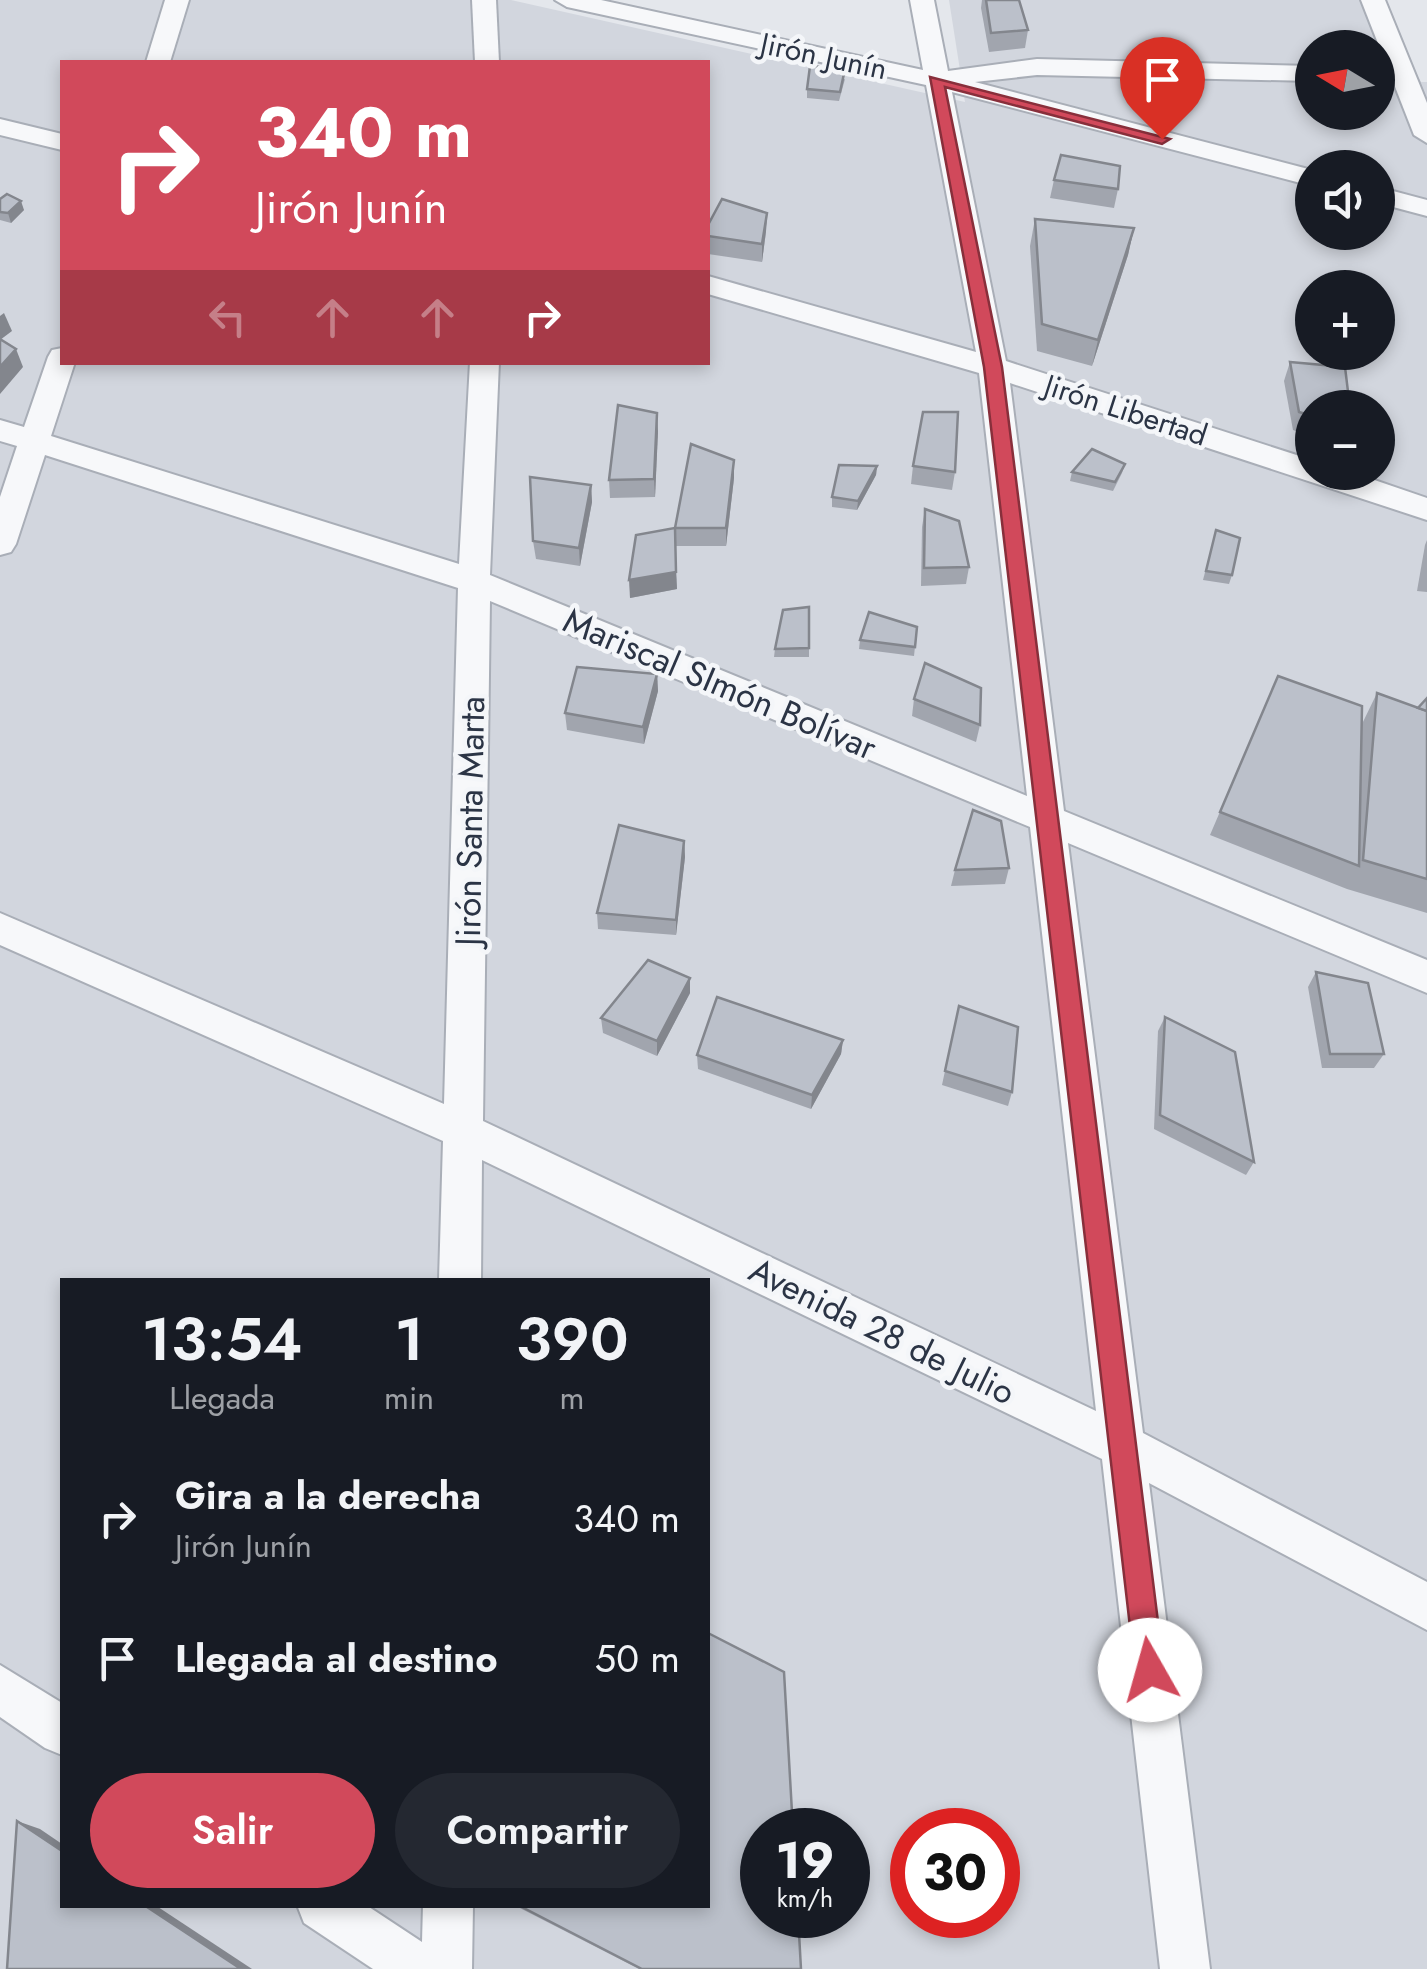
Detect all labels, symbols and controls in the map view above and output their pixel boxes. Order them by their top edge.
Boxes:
street label: Jirón Junín [753,21,891,90]
north arrow [1295,30,1395,130]
map controls [1295,30,1395,490]
pin [1120,37,1205,140]
icon: arrive [1135,52,1190,107]
text: 340 m [255,82,472,183]
icon: right [90,100,220,230]
button: sound [1295,150,1395,250]
text: Jirón Junín [255,175,447,240]
button: + [1295,270,1395,370]
icon: left [200,290,255,345]
icon: ahead [305,290,360,345]
icon: ahead [410,290,465,345]
icon: right [515,290,570,345]
street label: Jirón Libertad [1035,362,1213,457]
button: − [1295,390,1395,490]
street label: Mariscal SImón Bolívar [556,595,884,773]
street label: Jirón Santa Marta [443,696,497,950]
street label: Avenida 28 de Julio [741,1245,1023,1417]
text: 13:54 [141,1296,303,1383]
text: 1 [394,1296,424,1383]
text: 390 [516,1296,628,1383]
text: Llegada [169,1375,275,1421]
text: min [384,1375,434,1421]
text: m [560,1375,585,1421]
text: Gira a la derecha [175,1468,481,1523]
icon: right [90,1491,145,1546]
text: 340 m [573,1491,680,1546]
text: Jirón Junín [175,1523,312,1569]
position arrow [1098,1618,1202,1722]
icon: arrive [90,1631,145,1686]
text: Llegada al destino [175,1631,498,1686]
text: 50 m [595,1631,680,1686]
button: Salir [90,1773,375,1888]
button: Compartir [395,1773,680,1888]
speed limit sign: 30 [890,1808,1020,1938]
text: 19 [776,1824,834,1897]
text: km/h [777,1880,833,1916]

